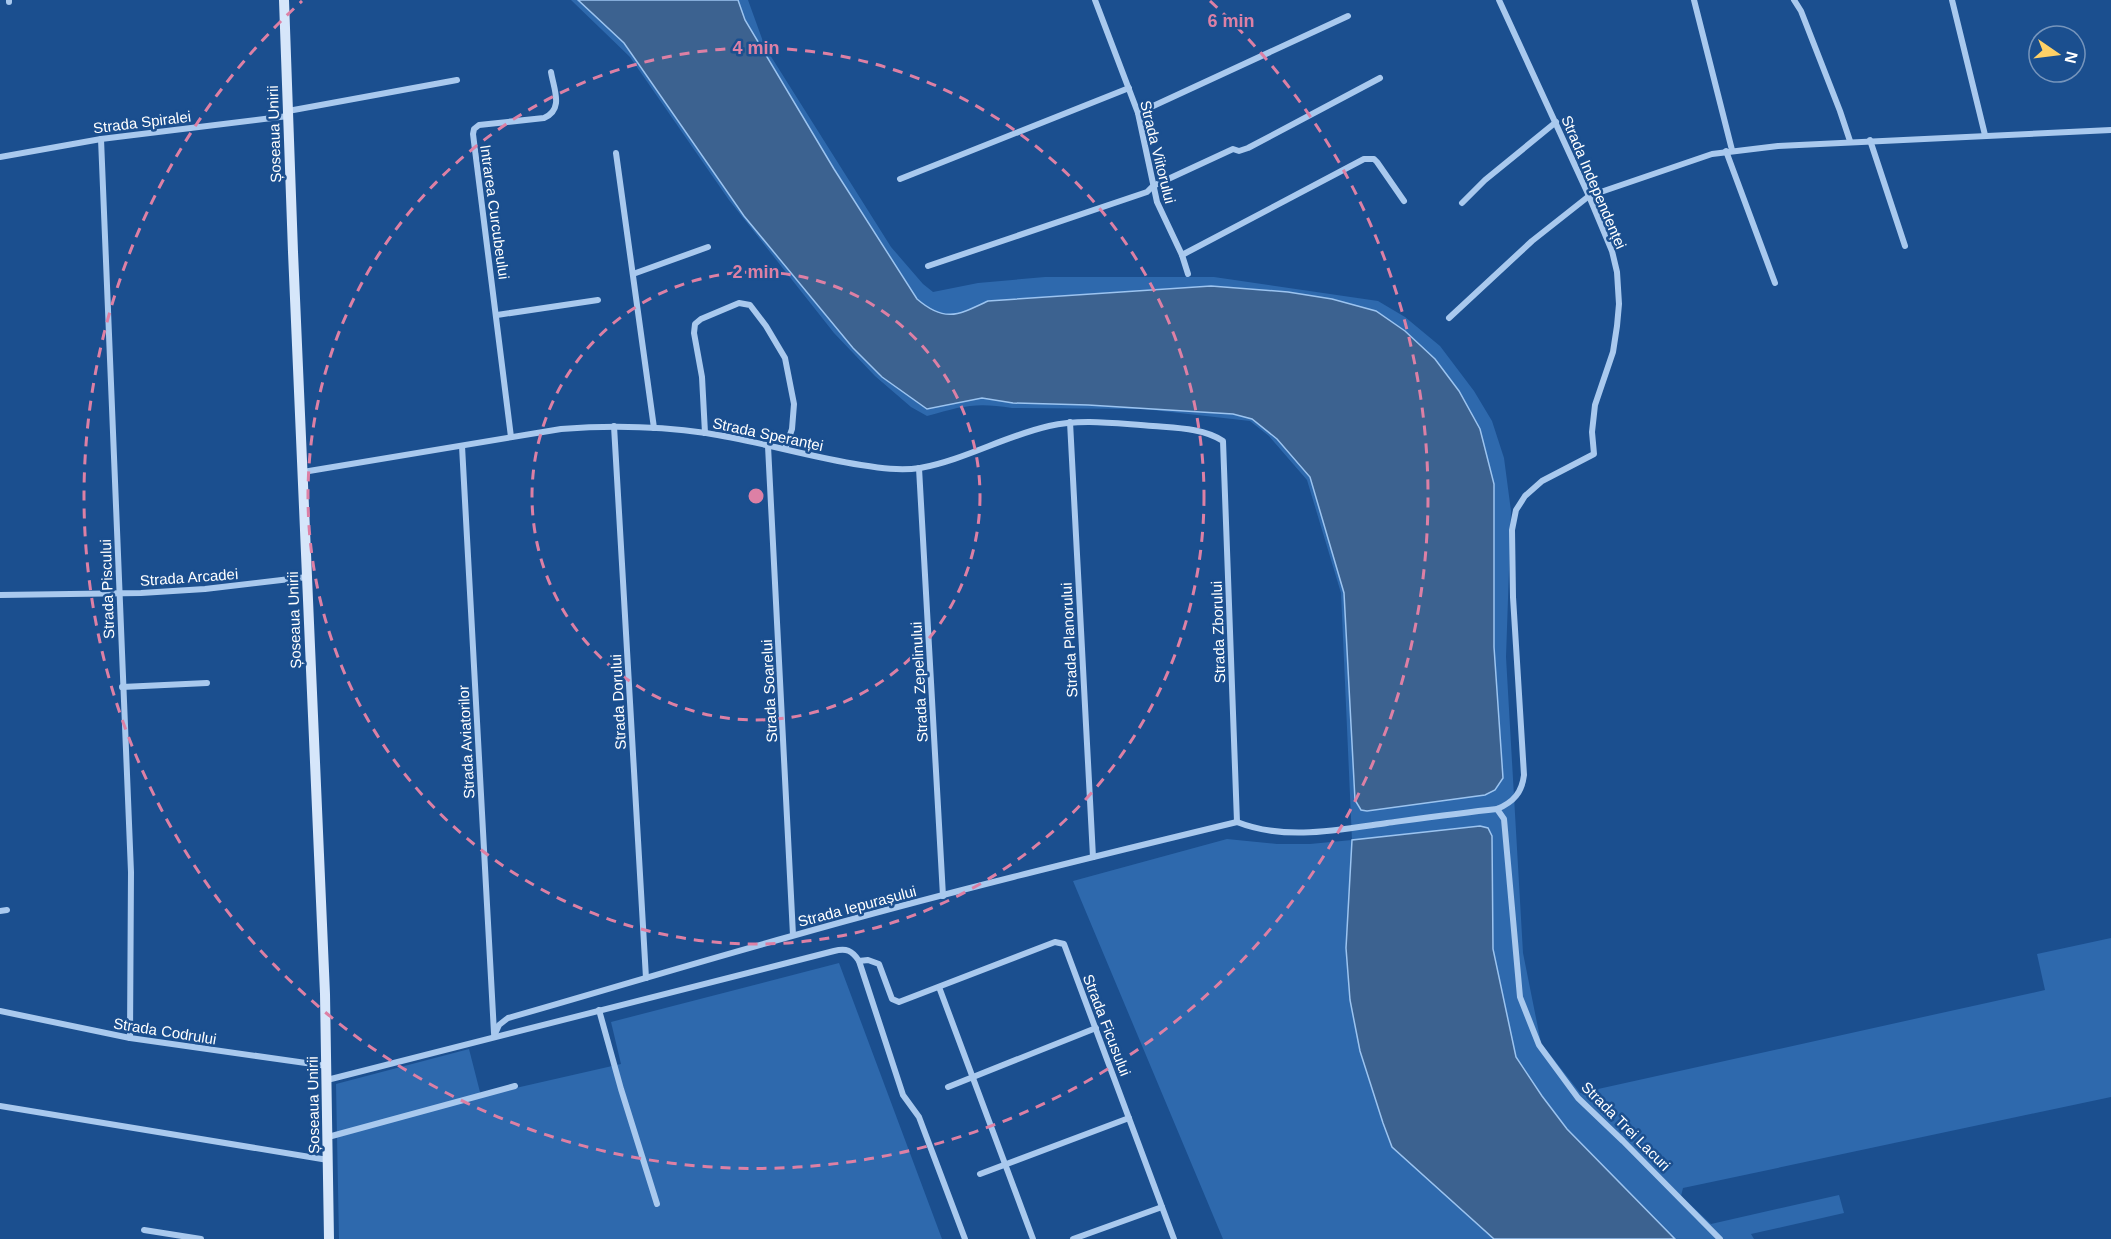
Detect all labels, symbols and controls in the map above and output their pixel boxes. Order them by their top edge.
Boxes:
text: 6 min [1207,11,1255,31]
north arrow [2027,24,2087,84]
text: 4 min [732,38,780,58]
text: N [2061,50,2081,65]
street label: Șoseaua Unirii [264,85,284,183]
street label: Strada Viitorului [1137,99,1179,205]
street label: Strada Spiralei [92,108,192,136]
street label: Strada Independenței [1558,113,1630,251]
street label: Intrarea Curcubeului [477,144,513,280]
text: 2 min [732,262,780,282]
street label: Strada Speranței [711,414,825,454]
centre of rings [746,486,766,506]
street label: Strada Piscului [97,539,117,639]
street label: Strada Arcadei [139,565,239,589]
street label: Șoseaua Unirii [284,571,304,669]
street label: Strada Zborului [1208,580,1228,684]
street label: Strada Planorului [1058,582,1080,698]
street label: Strada Zepelinului [907,621,931,743]
street label: Strada Soarelui [758,639,780,743]
street label: Strada Dorului [607,654,629,750]
street label: Strada Aviatorilor [455,685,477,799]
street label: Strada Iepurașului [796,882,918,930]
street label: Strada Ficusului [1080,972,1134,1078]
street label: Strada Codrului [112,1014,218,1048]
street label: Șoseaua Unirii [304,1056,322,1154]
street label: Strada Trei Lacuri [1578,1078,1674,1174]

